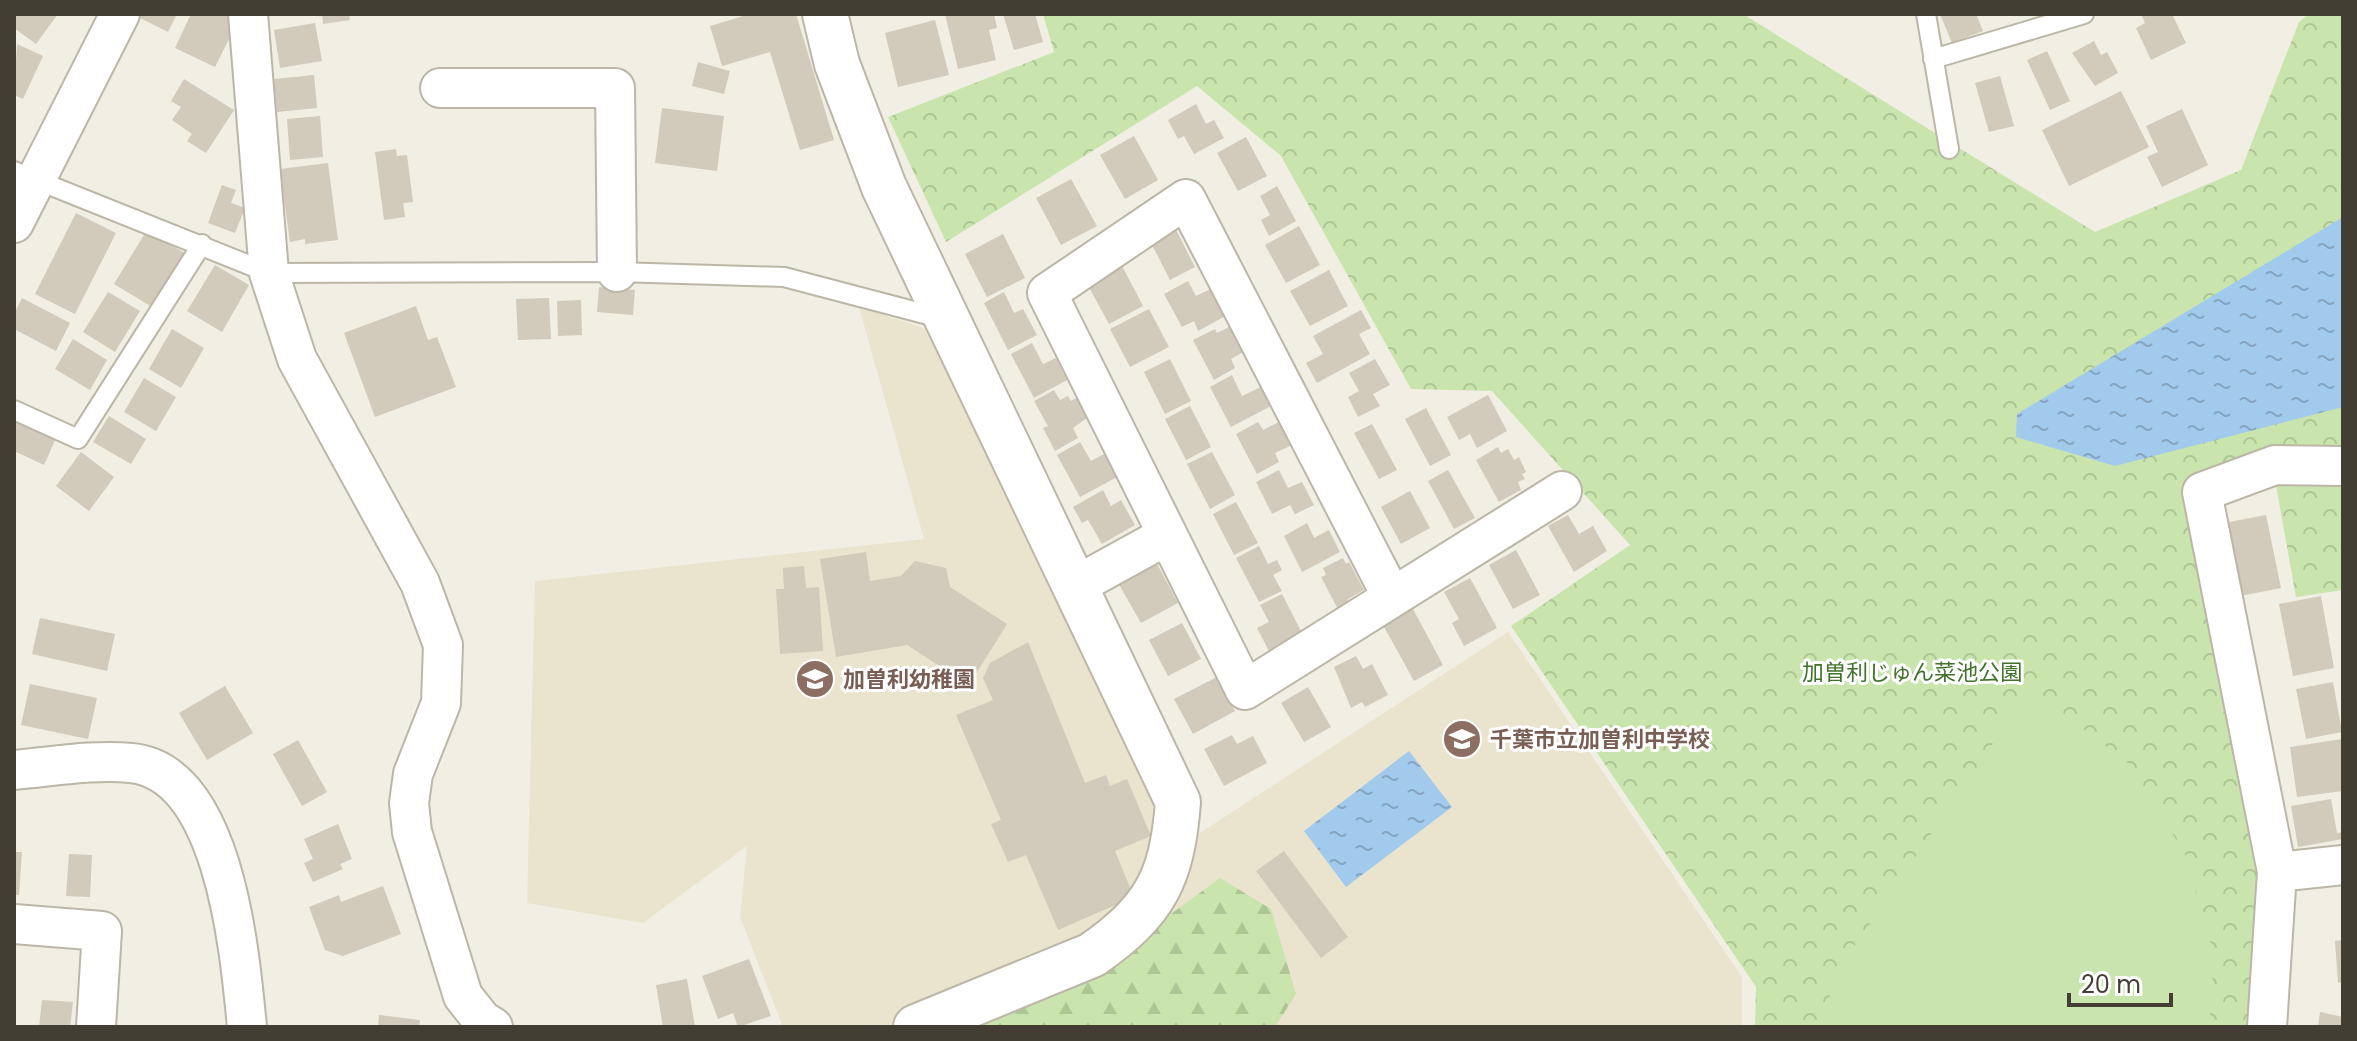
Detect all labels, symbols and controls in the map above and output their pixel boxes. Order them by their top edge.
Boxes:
park label: 加曽利じゅん菜池公園 [1802,657,2022,688]
school or university icon: 加曽利幼稚園 [794,658,836,700]
place label: 加曽利幼稚園 [843,664,975,695]
school or university icon: 千葉市立加曽利中学校 [1441,718,1483,760]
place label: 千葉市立加曽利中学校 [1490,724,1710,755]
scale bar [2069,957,2171,1007]
text: 20 m [2081,968,2141,1001]

